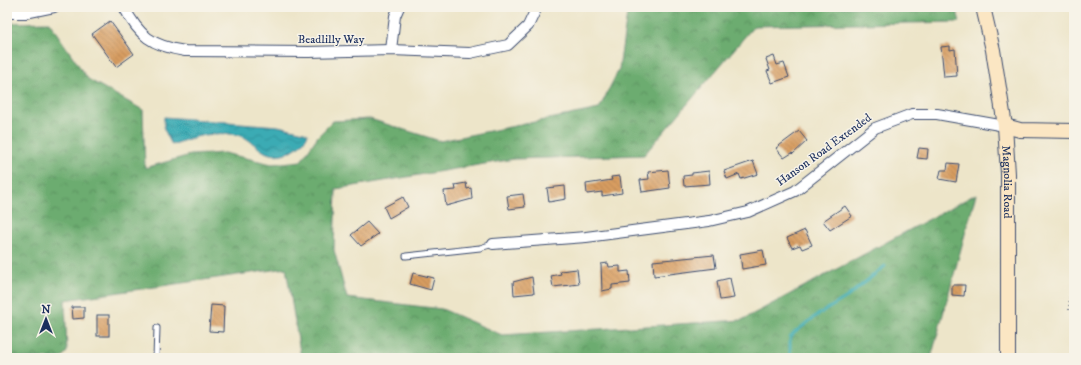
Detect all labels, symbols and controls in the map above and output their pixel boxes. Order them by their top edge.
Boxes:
street label: Beadlilly Way [298,32,365,47]
street label: Hanson Road Extended [774,110,875,190]
street label: Magnolia Road [999,145,1016,218]
north arrow [26,299,66,339]
text: N [41,303,51,317]

